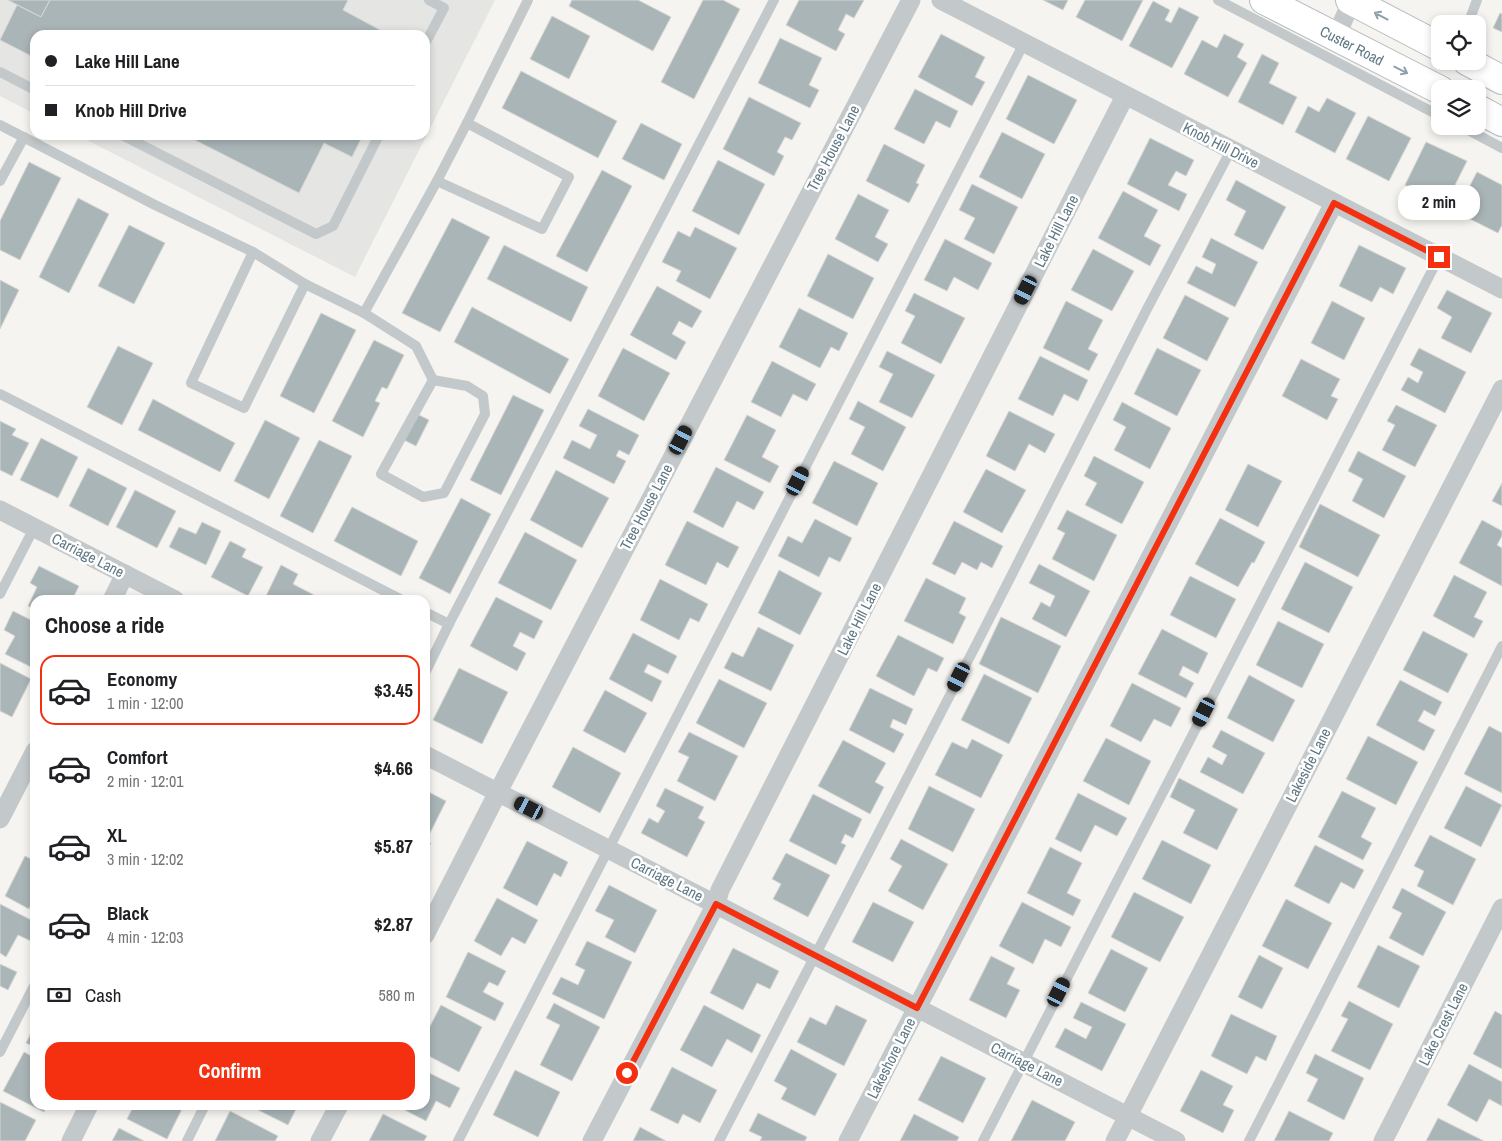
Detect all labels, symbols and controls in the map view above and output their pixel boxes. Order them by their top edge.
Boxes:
one-way arrow [1374,11,1389,21]
map controls [1431,15,1486,135]
button: locate [1431,15,1486,70]
street label: Custer Road [1317,20,1388,70]
text: Lake Hill Lane [75,48,180,74]
one-way arrow [1393,66,1408,75]
button: layers [1431,80,1486,135]
text: Knob Hill Drive [75,97,187,123]
street label: Tree House Lane [802,101,865,195]
street label: Knob Hill Drive [1179,117,1263,173]
callout: 2 min [1398,184,1480,220]
street label: Lake Hill Lane [1029,191,1083,271]
text: 2 min [1422,191,1456,213]
route end [1428,246,1450,268]
car [1012,273,1039,307]
car [667,423,694,457]
street label: Tree House Lane [615,460,678,554]
car [784,464,811,498]
street label: Carriage Lane [48,528,128,582]
street label: Lake Hill Lane [832,579,886,659]
text: Choose a ride [45,610,164,640]
car [945,660,972,694]
text: Economy [107,666,177,692]
icon: car [47,668,92,713]
text: $3.45 [374,677,413,703]
text: 1 min · 12:00 [107,692,184,714]
car [1190,695,1217,729]
street label: Lakeside Lane [1280,724,1336,806]
text: Comfort [107,744,168,770]
icon: car [47,746,92,791]
text: $4.66 [374,755,413,781]
text: 2 min · 12:01 [107,770,184,792]
car [512,795,545,821]
text: XL [107,822,127,848]
icon: car [47,824,92,869]
text: $5.87 [374,833,413,859]
text: 3 min · 12:02 [107,848,184,870]
street label: Carriage Lane [627,852,707,906]
text: Black [107,900,149,926]
icon: car [47,902,92,947]
text: $2.87 [374,911,413,937]
text: 4 min · 12:03 [107,926,184,948]
car [1045,975,1072,1009]
street label: Lake Crest Lane [1413,979,1473,1069]
icon: cash [45,981,73,1009]
text: Cash [85,982,121,1008]
text: 580 m [379,984,415,1006]
street label: Lakeshore Lane [862,1014,920,1102]
street label: Carriage Lane [987,1037,1067,1091]
button: Confirm [45,1042,415,1100]
route start [616,1062,638,1084]

